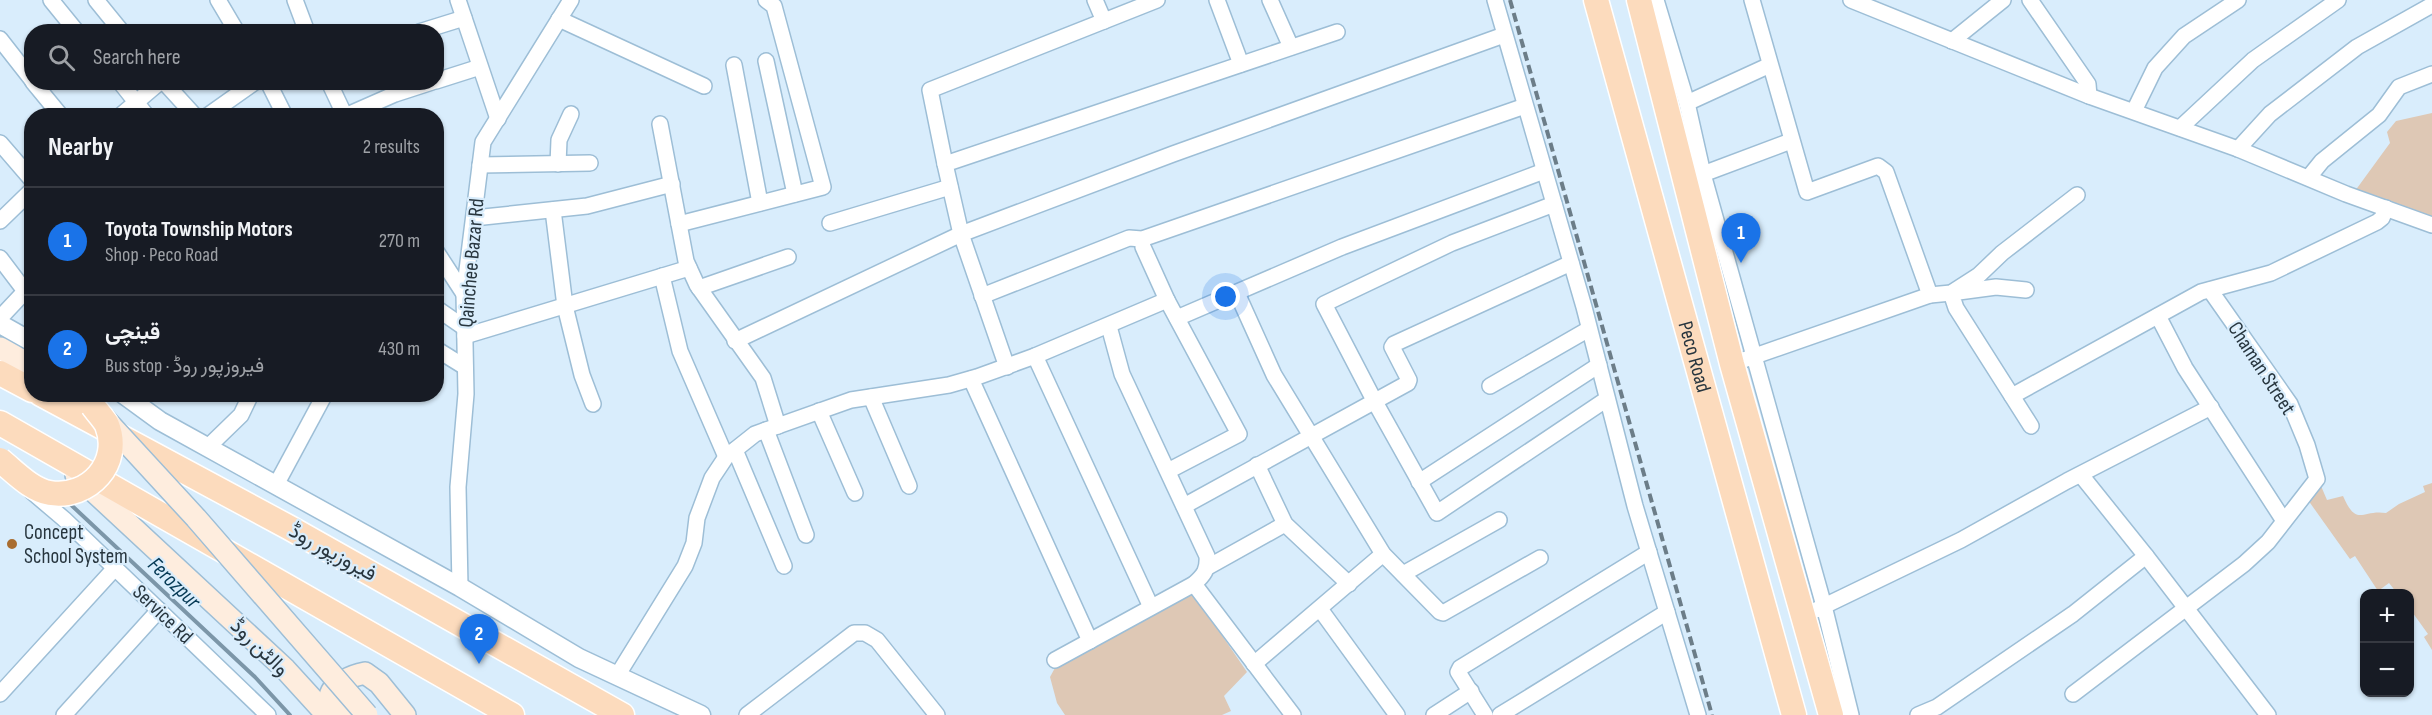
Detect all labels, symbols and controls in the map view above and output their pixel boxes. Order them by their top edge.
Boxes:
search box [24,24,444,90]
icon: search [45,41,78,74]
text: Search here [93,44,180,71]
text: Nearby [48,132,114,163]
text: 2 results [363,135,420,159]
street label: Qainchee Bazar Rd [453,197,490,329]
pin: 1 [1722,214,1760,263]
text: Toyota Township Motors [105,216,293,243]
text: 1 [64,229,71,253]
text: 270 m [379,229,420,253]
text: Shop · Peco Road [105,243,218,267]
your location [1211,282,1240,311]
street label: Chaman Street [2222,317,2301,419]
street label: Peco Road [1673,318,1716,395]
text: قینچی [105,319,160,346]
text: 2 [63,337,72,361]
text: 430 m [378,337,420,361]
text: Bus stop · فیروزپور روڈ [105,354,264,378]
street label: فیروزپور روڈ [284,518,381,588]
place label: Concept School System [24,520,128,569]
marker: Concept School System [5,537,19,551]
water label: Ferozpur [142,552,207,615]
street label: Service Rd [127,580,198,649]
map controls [2360,589,2414,697]
button: + [2360,589,2414,643]
street label: والٹن روڈ [225,613,294,681]
pin: 2 [460,614,498,664]
button: − [2360,643,2414,697]

